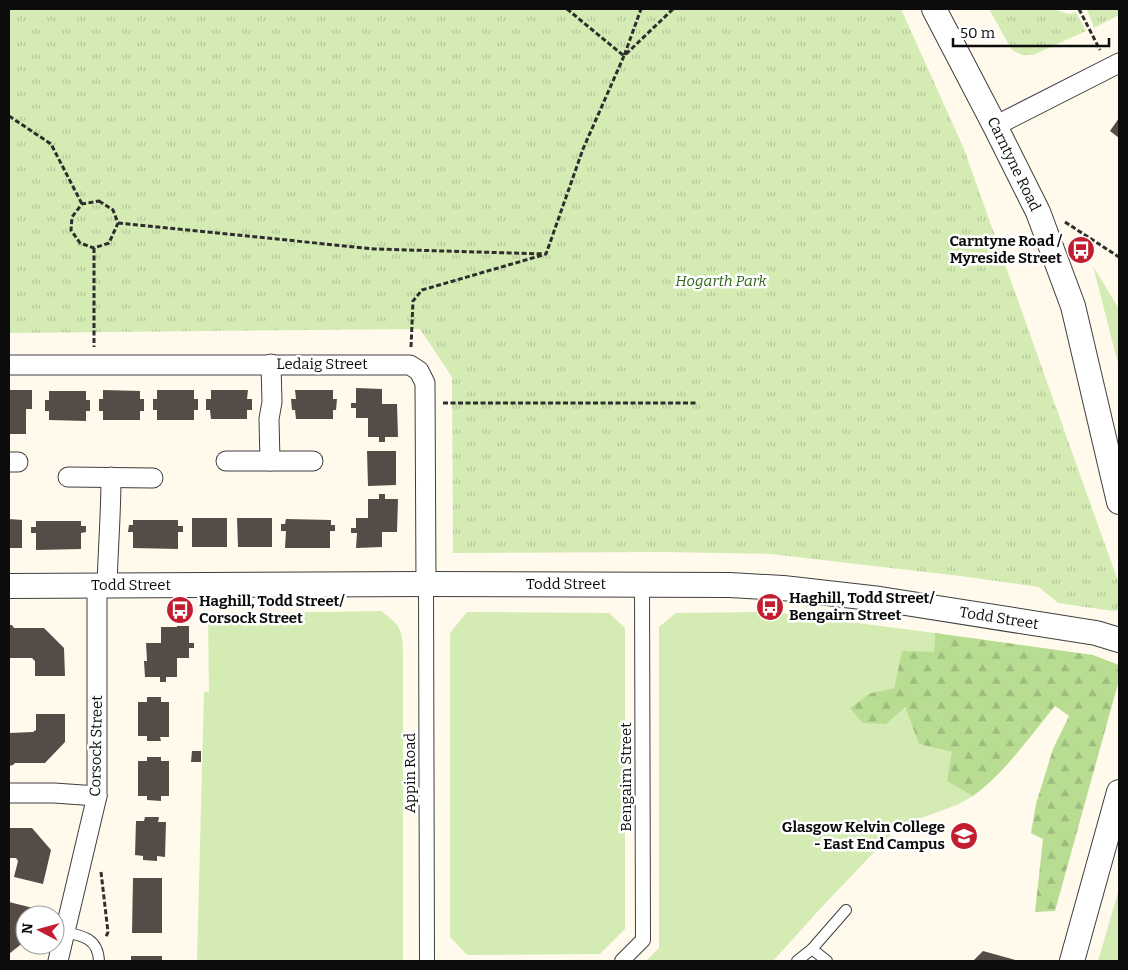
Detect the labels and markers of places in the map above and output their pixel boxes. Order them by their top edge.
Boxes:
place label: Carntyne Road / Myreside Street [949,232,1063,267]
bus stop icon: Carntyne Road / Myreside Street [1066,235,1096,265]
place label: Haghill, Todd Street/ Bengairn Street [789,589,936,624]
place label: Haghill, Todd Street/ Corsock Street [199,592,346,627]
bus stop icon: Haghill, Todd Street/ Bengairn Street [755,592,785,622]
bus stop icon: Haghill, Todd Street/ Corsock Street [165,595,195,625]
place label: Glasgow Kelvin College - East End Campus [782,818,945,853]
school or university icon: Glasgow Kelvin College - East End Campus [949,821,979,851]

